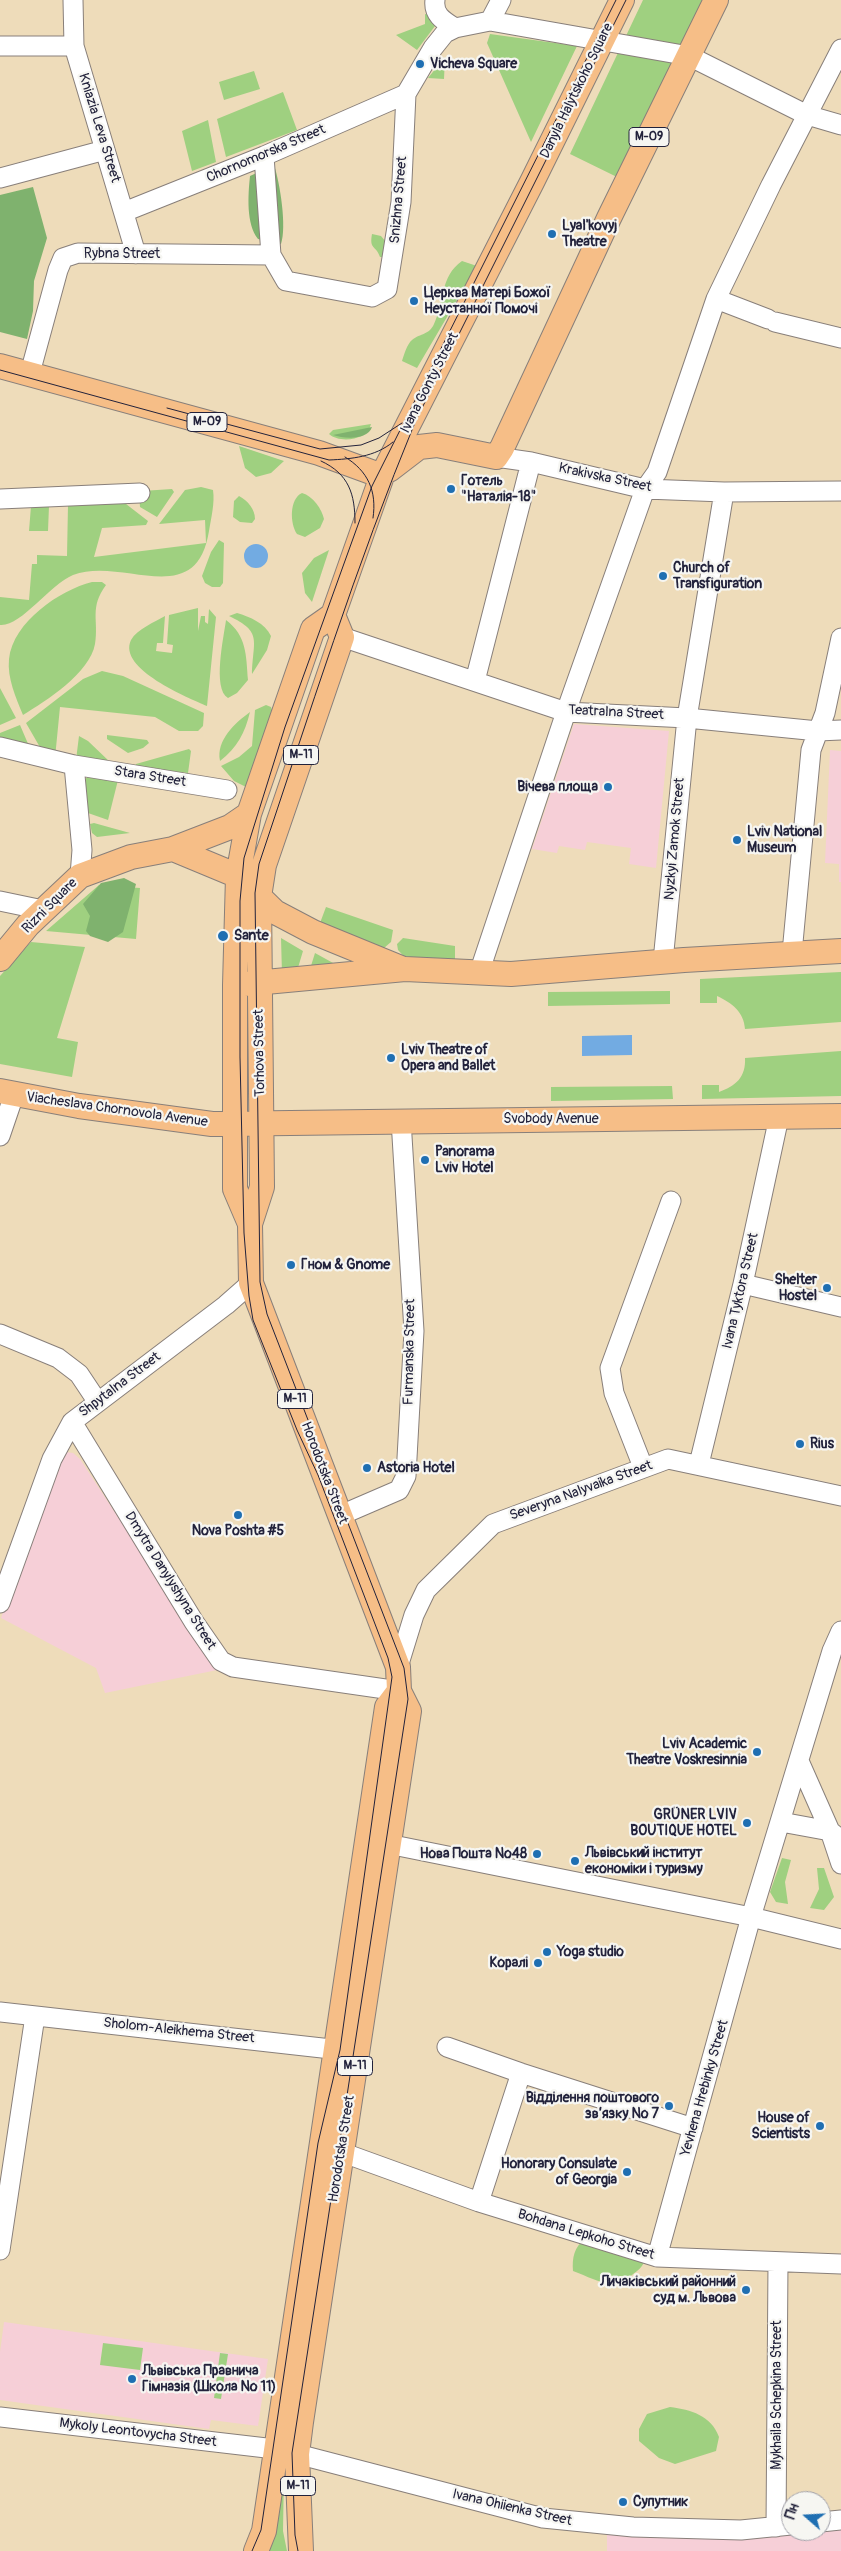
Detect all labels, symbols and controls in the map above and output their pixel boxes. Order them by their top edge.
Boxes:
street label: Danyla Halytskoho Square [537,21,617,161]
place label: Vicheva Square [430,56,517,72]
marker: Vicheva Square [414,58,426,70]
street label: Kniazia Leva Street [74,71,124,185]
street label: Chornomorska Street [204,121,328,187]
road number: М-09 [629,128,669,146]
street label: Snizhna Street [387,155,411,245]
place label: Lyal'kovyj Theatre [562,218,617,250]
marker: Lyal'kovyj Theatre [546,228,558,240]
street label: Rybna Street [84,246,160,262]
place label: Церква Матері Божої Неустанної Помочі [424,285,551,318]
marker: Церква Матері Божої Неустанної Помочі [408,295,420,307]
street label: Ivana Gonty Street [397,330,463,436]
road number: М-09 [187,412,227,432]
street label: Krakivska Street [557,460,653,496]
place label: Готель "Наталія-18" [461,473,536,506]
marker: Готель "Наталія-18" [445,483,457,495]
place label: Church of Transfiguration [673,560,762,592]
marker: Church of Transfiguration [657,570,669,582]
street label: Teatralna Street [568,702,664,724]
road number: М-11 [284,746,318,764]
street label: Stara Street [113,763,187,791]
street label: Nyzkyi Zamok Street [661,777,689,901]
place label: Вічева площа [517,779,598,795]
marker: Вічева площа [602,781,614,793]
place label: Lviv National Museum [747,824,822,856]
marker: Lviv National Museum [731,834,743,846]
street label: Rizni Square [19,875,81,937]
place label: Sante [234,928,269,944]
marker: Sante [216,929,230,943]
street label: Torhova Street [251,1009,269,1097]
place label: Lviv Theatre of Opera and Ballet [401,1042,495,1074]
marker: Lviv Theatre of Opera and Ballet [385,1052,397,1064]
street label: Viacheslava Chornovola Avenue [25,1089,209,1131]
street label: Svobody Avenue [503,1111,599,1127]
place label: Panorama Lviv Hotel [435,1144,494,1176]
marker: Panorama Lviv Hotel [419,1154,431,1166]
street label: Ivana Tyktora Street [719,1231,763,1351]
place label: Гном & Gnome [301,1257,390,1273]
marker: Гном & Gnome [285,1259,297,1271]
place label: Shelter Hostel [774,1272,817,1304]
marker: Shelter Hostel [821,1282,833,1294]
street label: Furmanska Street [401,1299,419,1405]
street label: Shpytalna Street [76,1349,164,1421]
road number: М-11 [278,1390,312,1408]
street label: Horodotska Street [297,1420,351,1526]
place label: Rius [810,1436,834,1452]
marker: Rius [794,1438,806,1450]
street label: Severyna Nalyvaika Street [507,1457,655,1525]
place label: Astoria Hotel [377,1460,455,1476]
marker: Astoria Hotel [361,1462,373,1474]
street label: Dmytra Danylyshyna Street [121,1509,219,1653]
marker: Nova Poshta #5 [232,1509,244,1521]
place label: Nova Poshta #5 [192,1523,284,1539]
place label: Lviv Academic Theatre Voskresinnia [626,1736,747,1768]
marker: Lviv Academic Theatre Voskresinnia [751,1746,763,1758]
place label: GRÜNER LVIV BOUTIQUE HOTEL [630,1807,737,1840]
marker: GRÜNER LVIV BOUTIQUE HOTEL [741,1817,753,1829]
place label: Львівський інститут економіки і туризму [585,1845,703,1878]
place label: Нова Пошта №48 [420,1846,527,1862]
marker: Нова Пошта №48 [531,1848,543,1860]
marker: Львівський інститут економіки і туризму [569,1855,581,1867]
place label: Yoga studio [557,1944,624,1960]
marker: Yoga studio [541,1946,553,1958]
place label: Коралі [489,1955,528,1971]
marker: Коралі [532,1957,544,1969]
street label: Sholom-Aleikhema Street [103,2015,255,2047]
street label: Yevhena Hrebinky Street [678,2018,732,2158]
road number: М-11 [338,2056,372,2076]
place label: Відділення поштового зв’язку № 7 [526,2090,659,2122]
street label: Horodotska Street [325,2094,359,2204]
marker: Відділення поштового зв’язку № 7 [663,2100,675,2112]
place label: House of Scientists [752,2110,810,2142]
marker: House of Scientists [814,2120,826,2132]
place label: Honorary Consulate of Georgia [501,2156,617,2188]
marker: Honorary Consulate of Georgia [621,2166,633,2178]
street label: Bohdana Lepkoho Street [516,2206,656,2264]
place label: Личаківський районний суд м. Львова [600,2274,736,2306]
marker: Личаківський районний суд м. Львова [740,2284,752,2296]
street label: Mykhaila Schepkina Street [769,2320,785,2470]
place label: Львівська Правнича Гімназія (Школа № 11) [142,2363,276,2396]
marker: Львівська Правнича Гімназія (Школа № 11) [126,2373,138,2385]
street label: Mykoly Leontovycha Street [58,2415,218,2451]
road number: М-11 [280,2476,316,2496]
street label: Ivana Ohiienka Street [451,2486,573,2530]
north arrow [781,2491,831,2541]
place label: Супутник [633,2494,688,2510]
marker: Супутник [617,2496,629,2508]
text: Пн [782,2501,803,2521]

